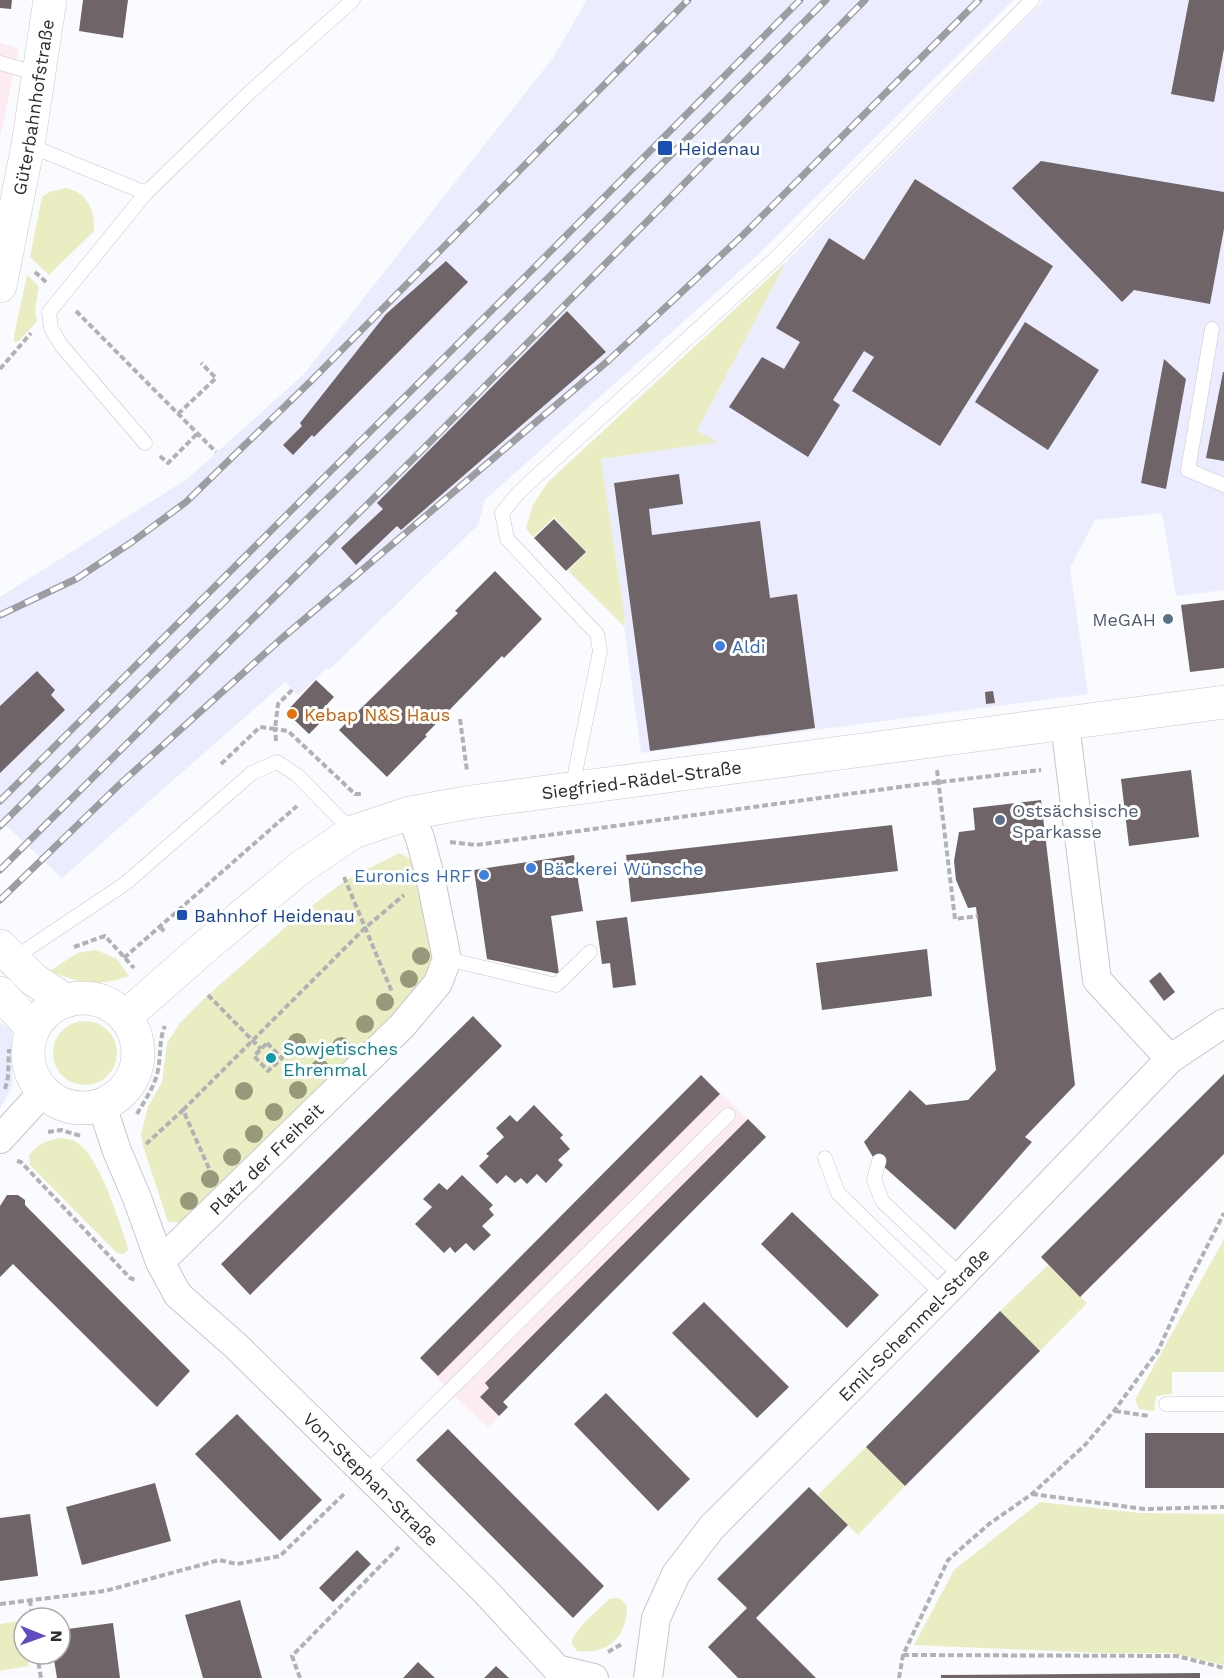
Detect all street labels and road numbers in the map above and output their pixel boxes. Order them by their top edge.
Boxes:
street label: Güterbahnhofstraße [8,18,57,197]
street label: Siegfried-Rädel-Straße [540,756,743,803]
street label: Platz der Freiheit [205,1098,328,1219]
street label: Emil-Schemmel-Straße [834,1243,993,1405]
street label: Von-Stephan-Straße [299,1408,443,1550]

